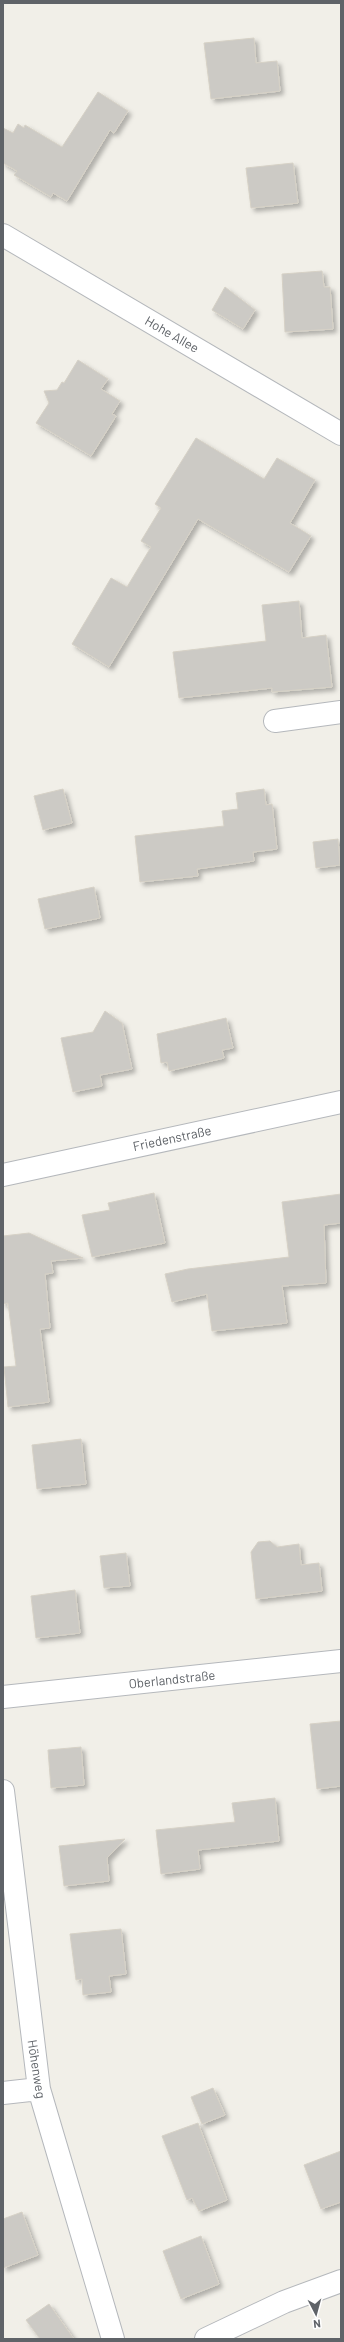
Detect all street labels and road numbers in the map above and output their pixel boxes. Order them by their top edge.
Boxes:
street label: Hohe Allee [142,312,202,356]
street label: Friedenstraße [131,1122,213,1154]
street label: Oberlandstraße [128,1666,216,1691]
street label: Höhenweg [24,2038,50,2100]

